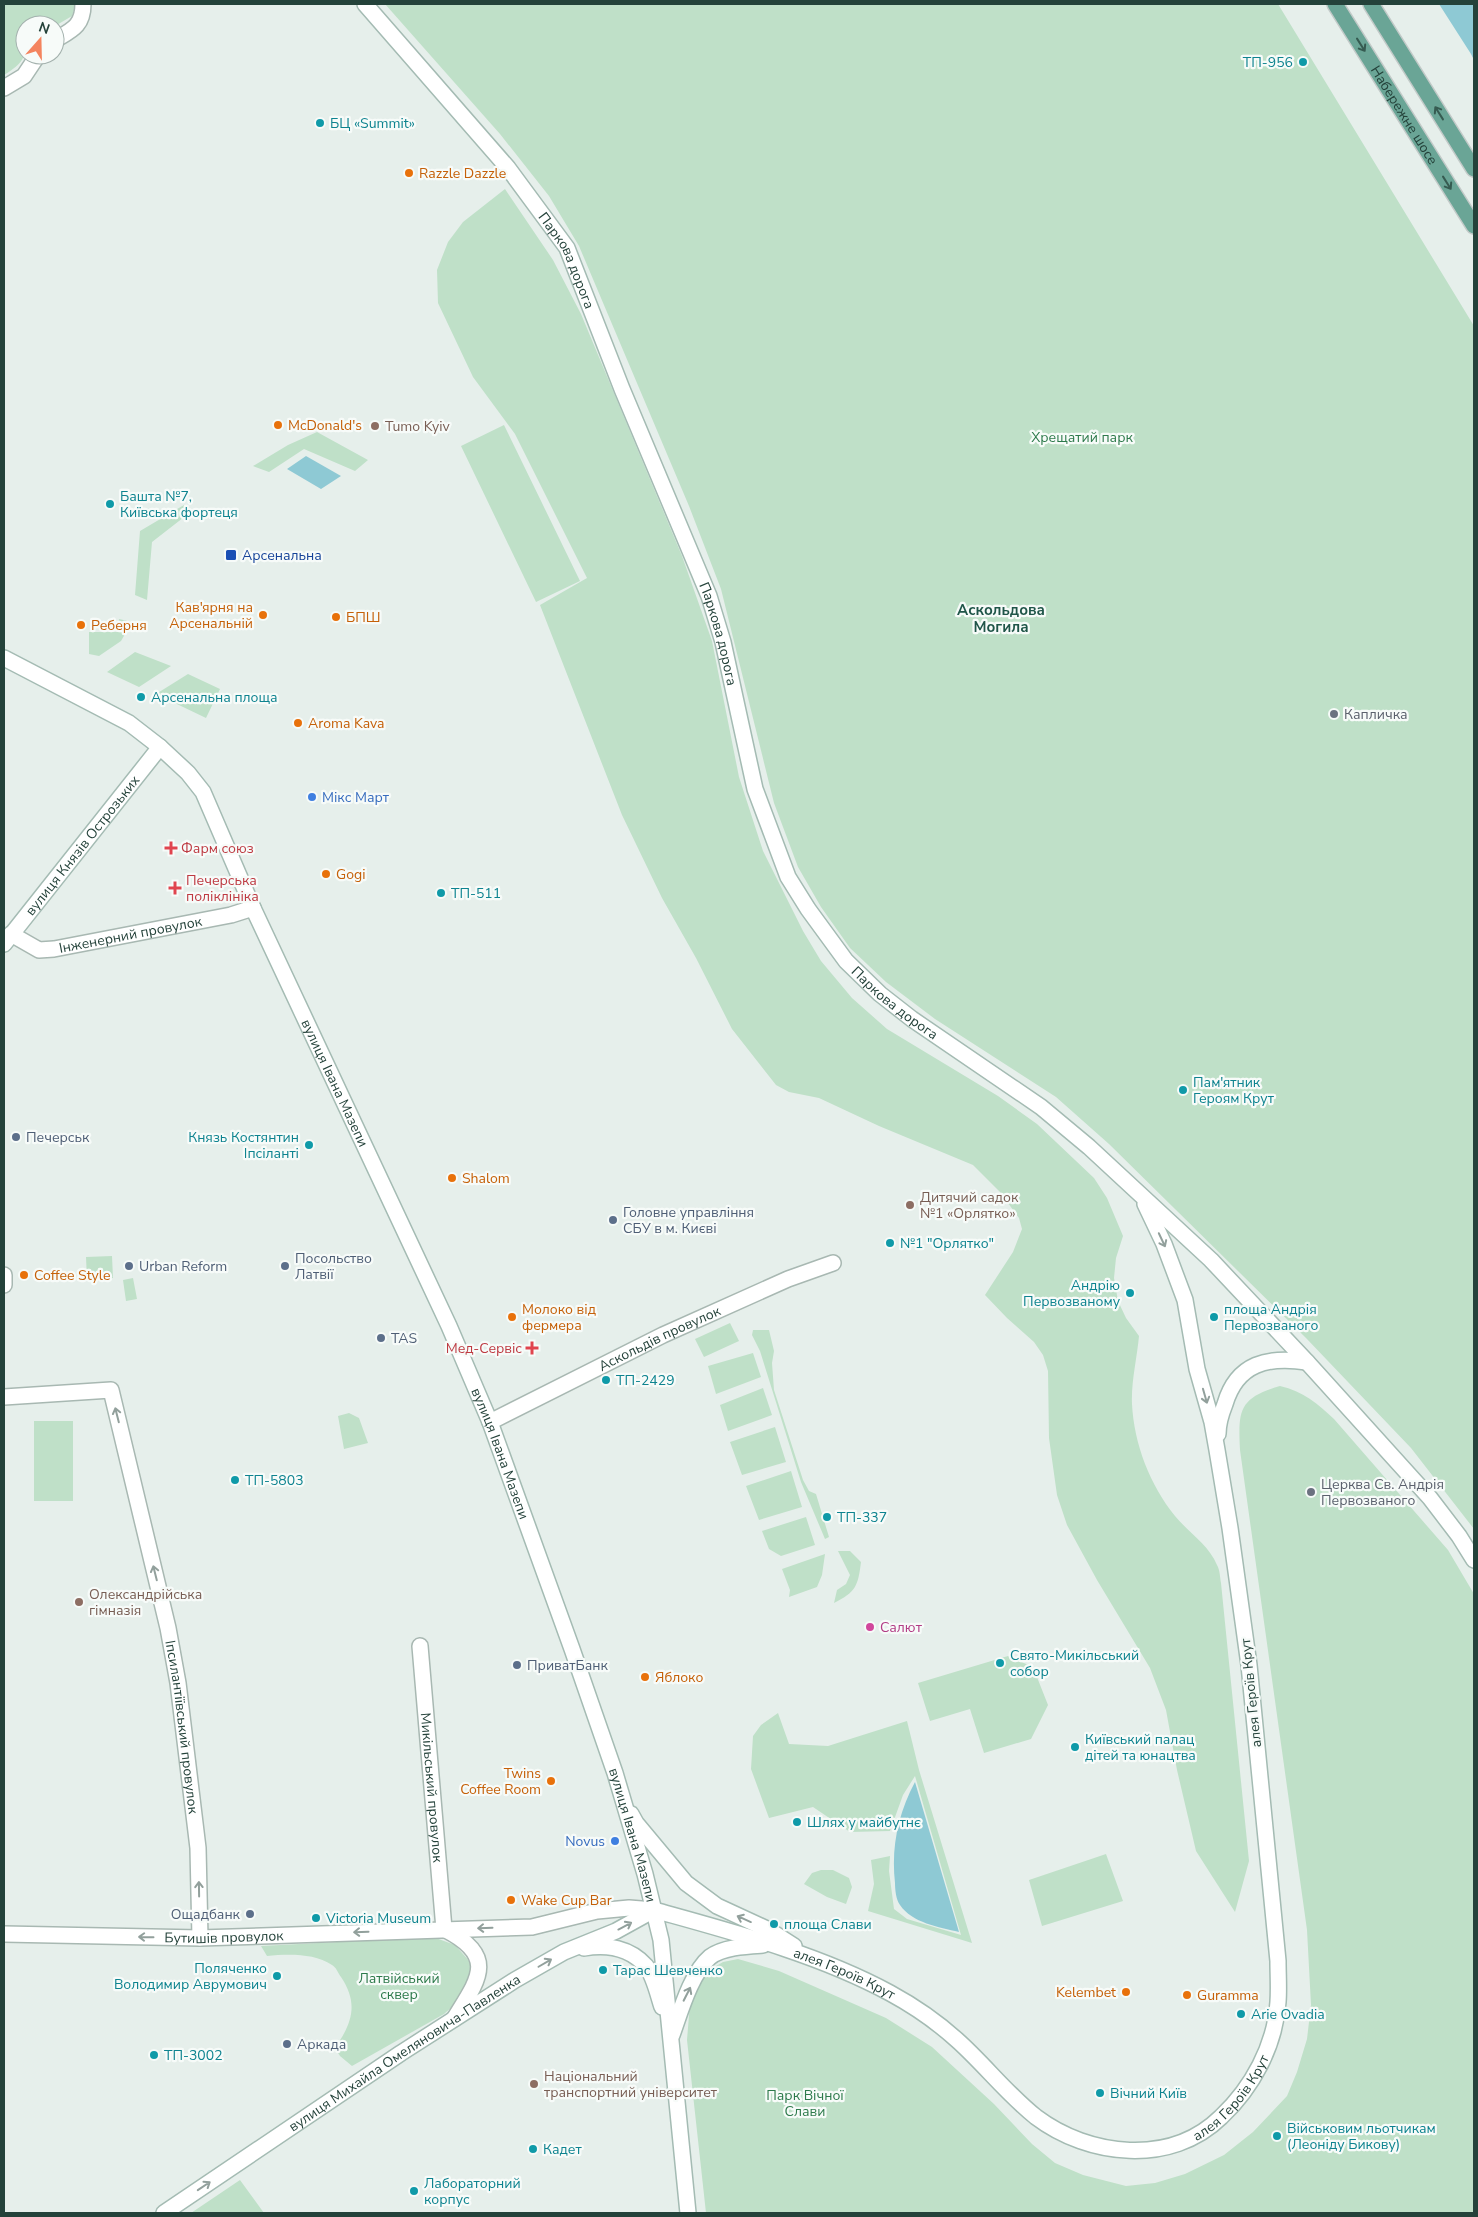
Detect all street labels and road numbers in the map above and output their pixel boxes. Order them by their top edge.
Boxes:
street label: Набережне шосе [1366,62,1443,168]
street label: Паркова дорога [534,208,599,311]
street label: Паркова дорога [695,579,742,687]
street label: вулиця Князів Острозьких [21,771,144,919]
street label: Інженерний провулок [57,911,204,957]
street label: Паркова дорога [847,962,942,1044]
street label: вулиця Івана Мазепи [297,1016,373,1150]
street label: Аскольдів провулок [595,1301,724,1375]
street label: вулиця Івана Мазепи [467,1385,534,1522]
street label: алея Героїв Крут [1236,1637,1266,1748]
street label: Іпсилантіївський провулок [161,1639,203,1815]
street label: Микільський провулок [416,1712,448,1864]
street label: вулиця Івана Мазепи [604,1765,661,1904]
street label: Бутишів провулок [164,1926,285,1948]
street label: алея Героїв Крут [791,1943,900,2004]
street label: вулиця Михайла Омеляновича-Павленка [285,1969,524,2136]
street label: алея Героїв Крут [1189,2051,1274,2145]

